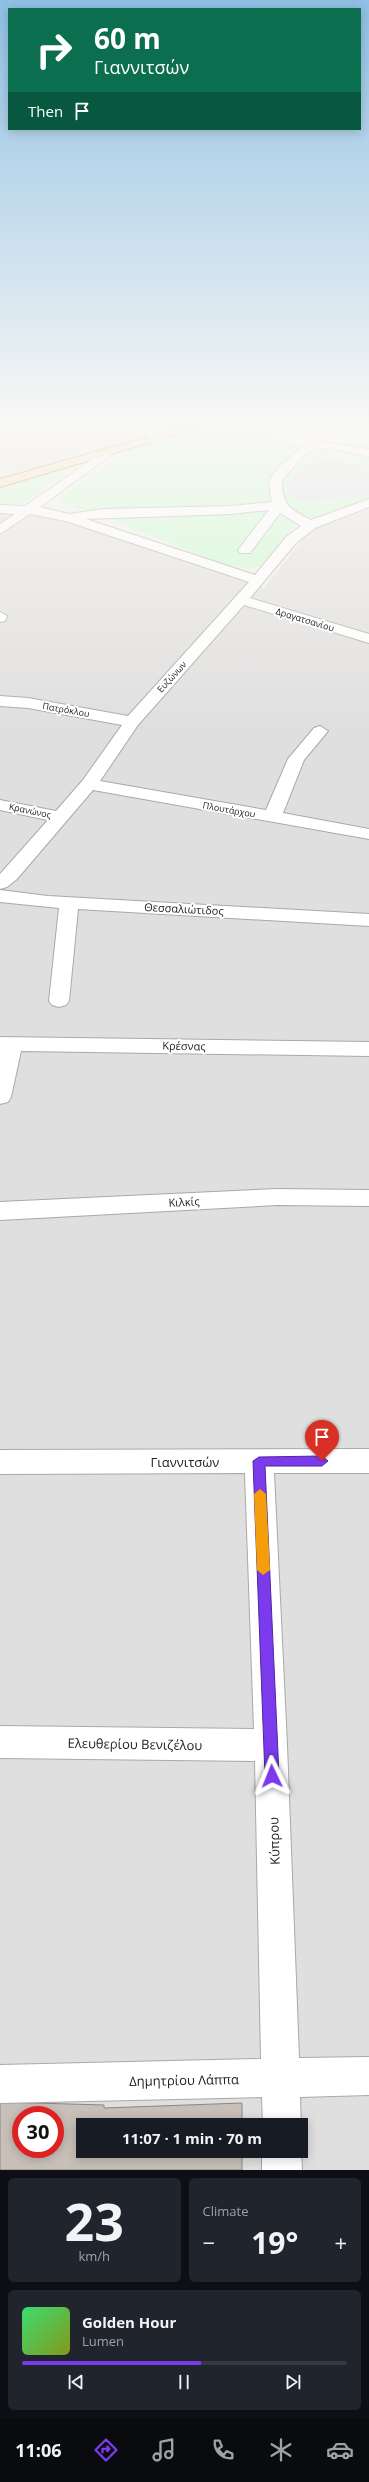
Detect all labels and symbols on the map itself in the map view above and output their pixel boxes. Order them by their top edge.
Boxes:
street label: Δραγατσανίου [274,604,336,635]
street label: Ευζώνων [154,658,189,695]
street label: Πατρόκλου [42,699,91,720]
street label: Πλουτάρχου [202,798,256,821]
street label: Κρανώνος [8,800,53,821]
street label: Θεσσαλιώτιδος [144,899,224,918]
street label: Κρέσνας [162,1038,206,1053]
street label: Κιλκίς [168,1193,200,1210]
pin [305,1420,339,1461]
street label: Γιαννιτσών [151,1453,219,1471]
street label: Ελευθερίου Βενιζέλου [67,1734,203,1754]
position arrow [251,1755,293,1797]
street label: Κύπρου [264,1817,284,1865]
street label: Δημητρίου Λάππα [129,2070,239,2090]
speed limit sign: 30 [12,2106,64,2158]

